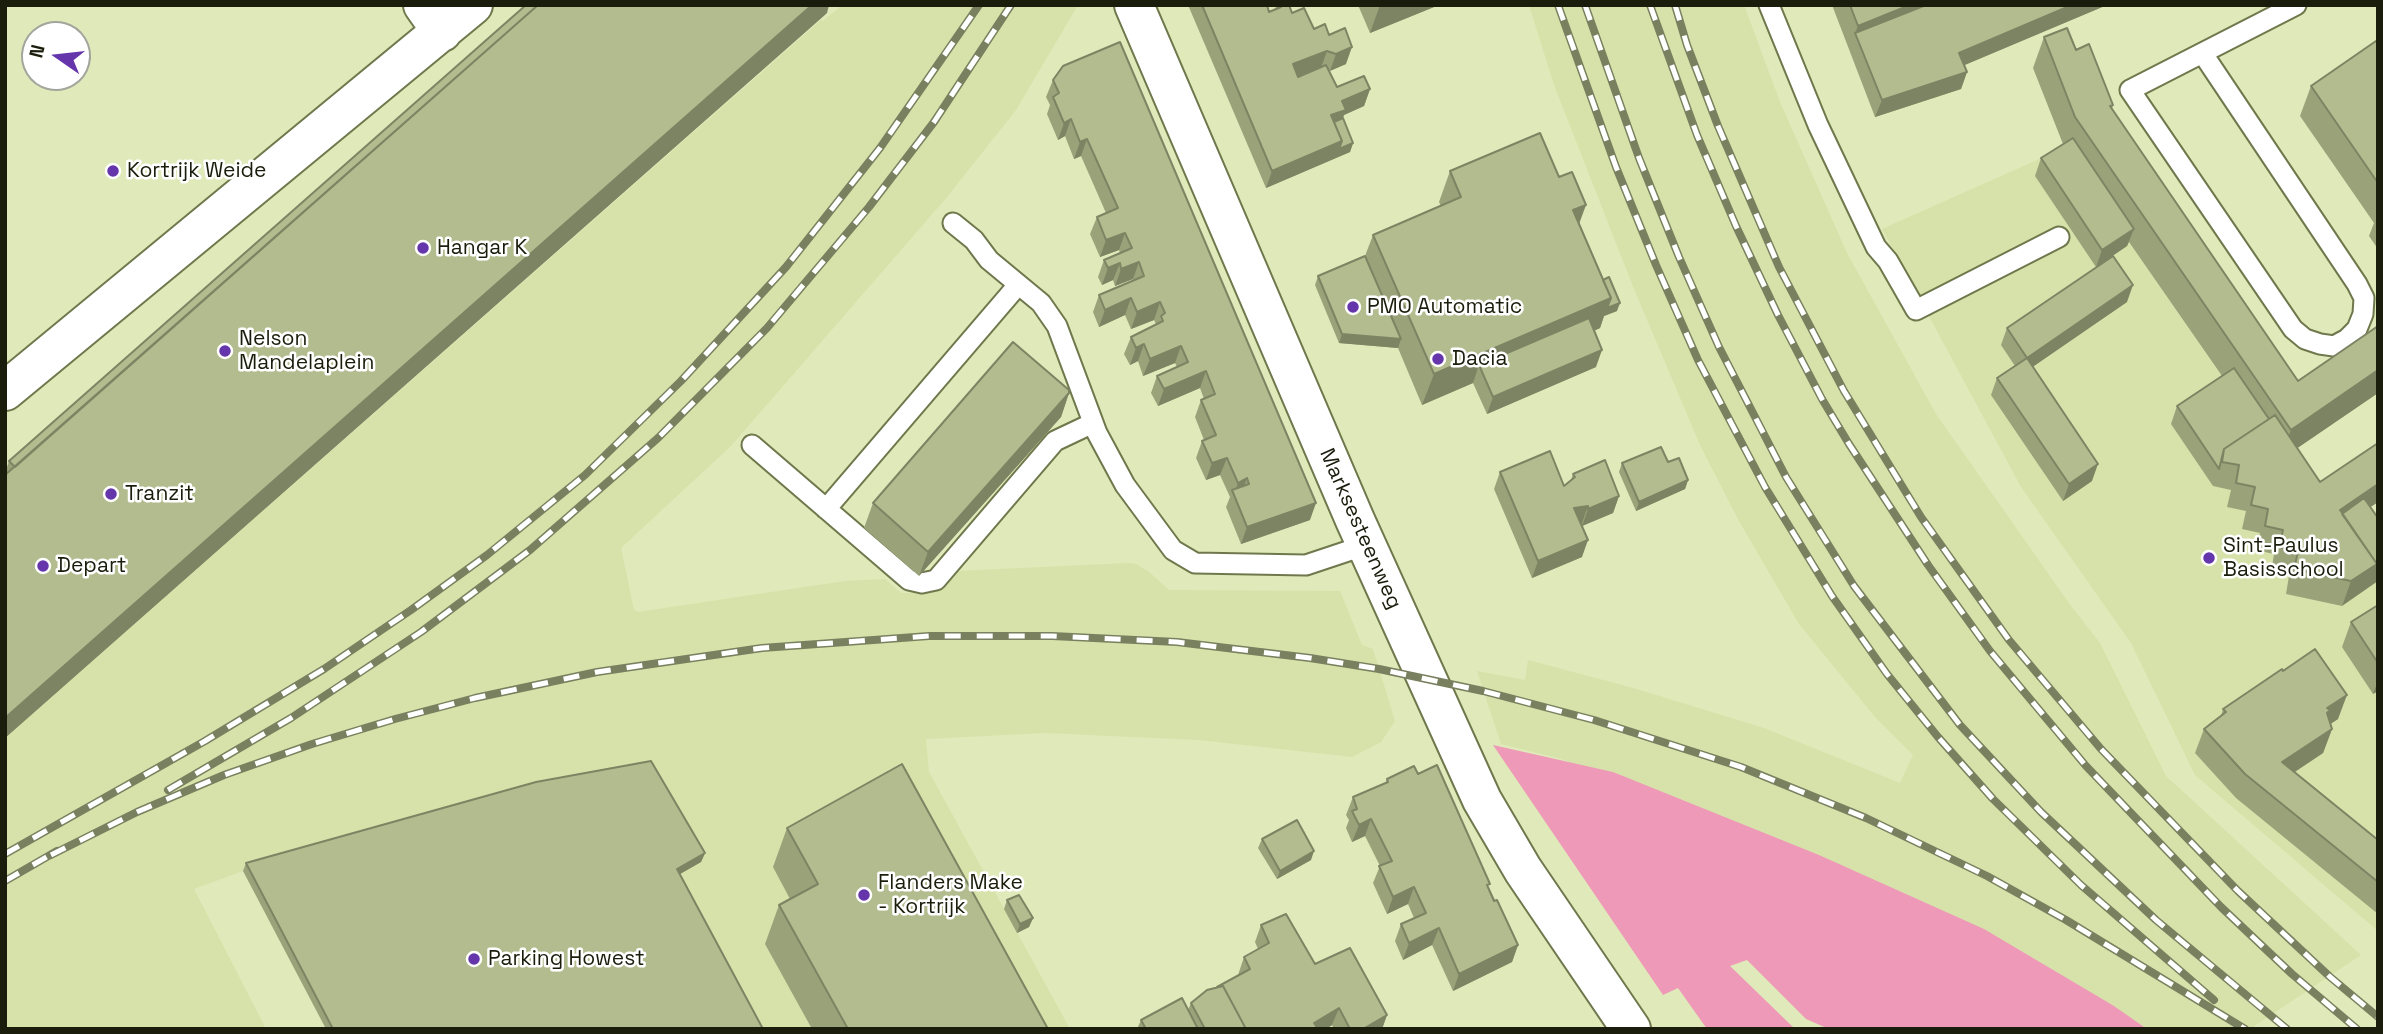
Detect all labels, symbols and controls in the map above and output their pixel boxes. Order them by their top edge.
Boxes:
north arrow [21,21,91,91]
text: N [23,42,51,60]
place label: Kortrijk Weide [127,158,266,184]
marker: Kortrijk Weide [105,163,121,179]
place label: Hangar K [437,235,527,261]
marker: Hangar K [415,240,431,256]
place label: PMO Automatic [1367,294,1522,320]
marker: PMO Automatic [1345,299,1361,315]
place label: Nelson Mandelaplein [239,326,374,376]
marker: Nelson Mandelaplein [217,343,233,359]
place label: Dacia [1452,346,1507,372]
marker: Dacia [1430,351,1446,367]
street label: Marksesteenweg [1313,445,1407,613]
place label: Tranzit [125,481,194,507]
marker: Tranzit [103,486,119,502]
place label: Sint-Paulus Basisschool [2223,533,2344,583]
marker: Sint-Paulus Basisschool [2201,550,2217,566]
place label: Depart [57,553,127,579]
marker: Depart [35,558,51,574]
place label: Flanders Make - Kortrijk [878,870,1023,920]
marker: Flanders Make - Kortrijk [856,887,872,903]
place label: Parking Howest [488,946,645,972]
marker: Parking Howest [466,951,482,967]

